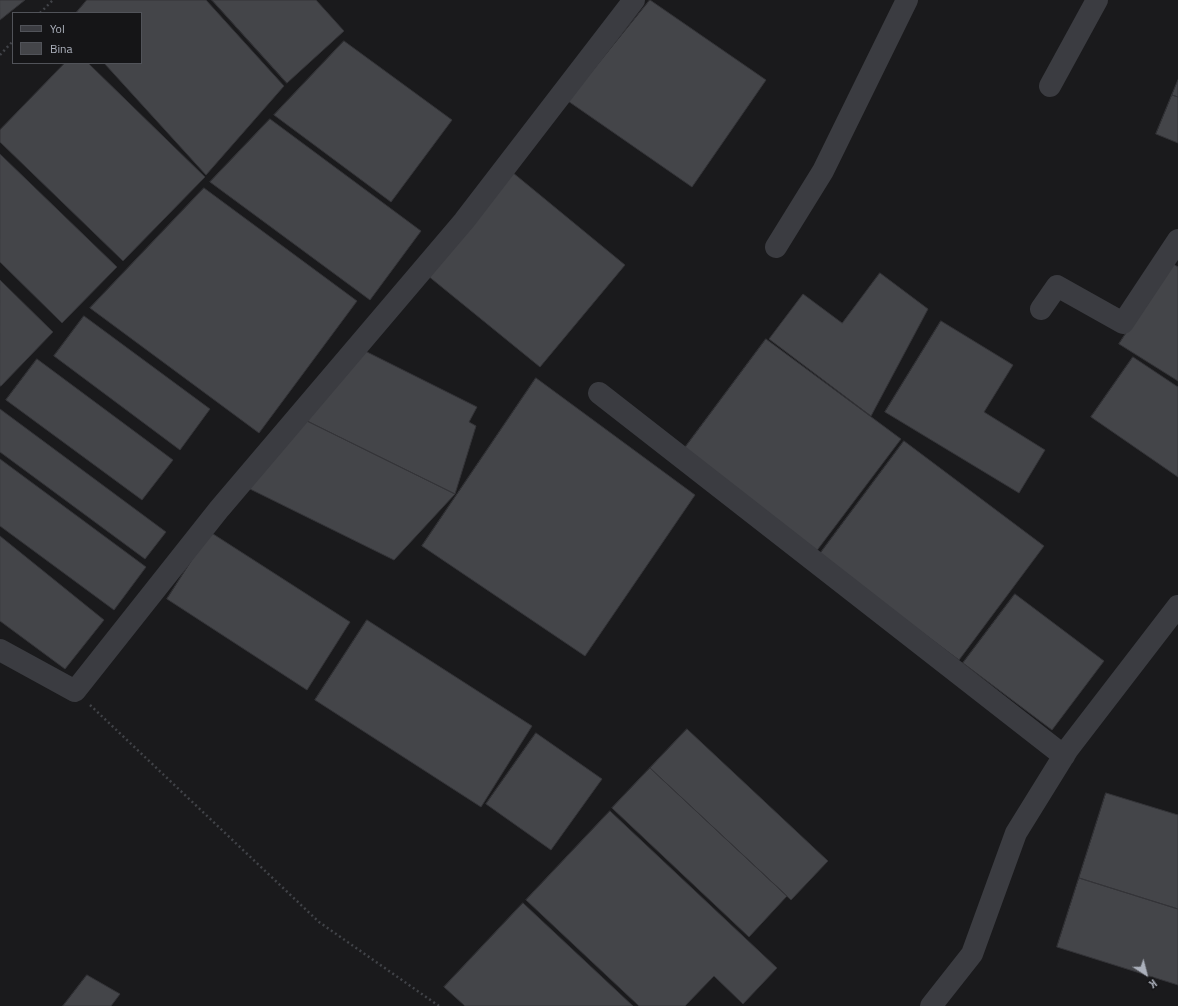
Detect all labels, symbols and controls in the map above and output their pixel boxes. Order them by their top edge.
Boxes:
legend [12,12,142,64]
text: Yol [50,19,65,38]
text: Bina [50,39,72,58]
north arrow [1126,954,1166,994]
text: K [1146,975,1160,992]

